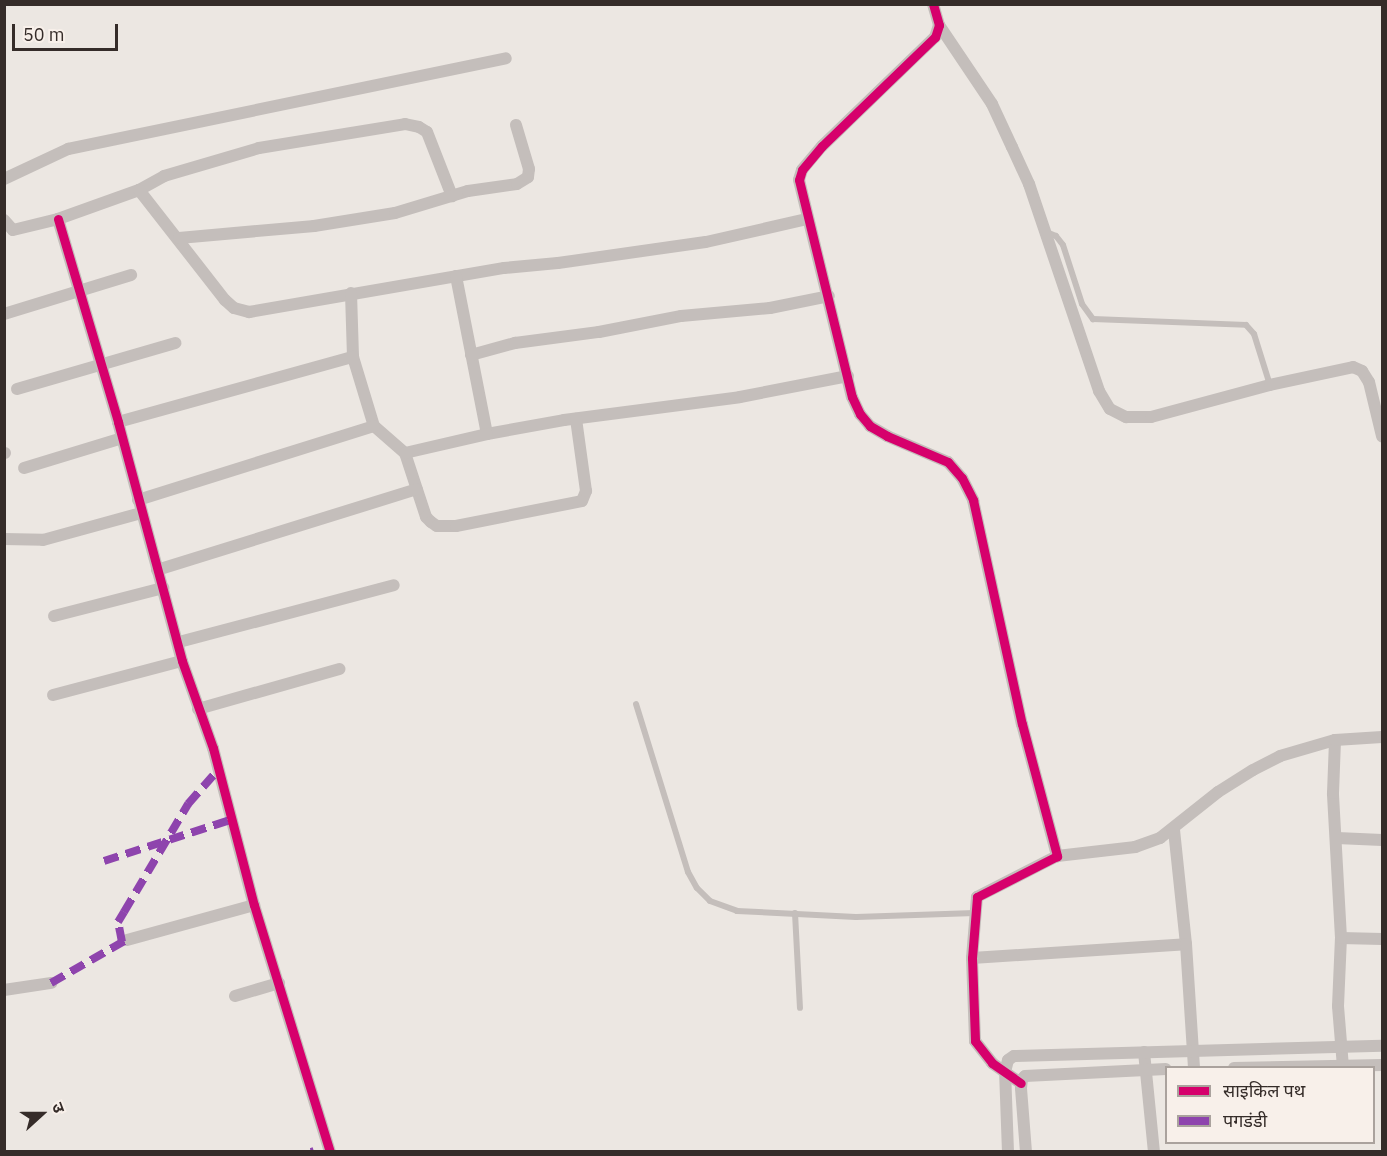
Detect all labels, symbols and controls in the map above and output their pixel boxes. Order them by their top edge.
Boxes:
scale bar [15,12,122,50]
text: 50 m [23,23,65,46]
legend [1165,1066,1375,1144]
text: साइकिल पथ [1223,1079,1305,1102]
north arrow [12,1084,72,1144]
text: उ [48,1100,70,1116]
text: पगडंडी [1223,1109,1267,1132]

